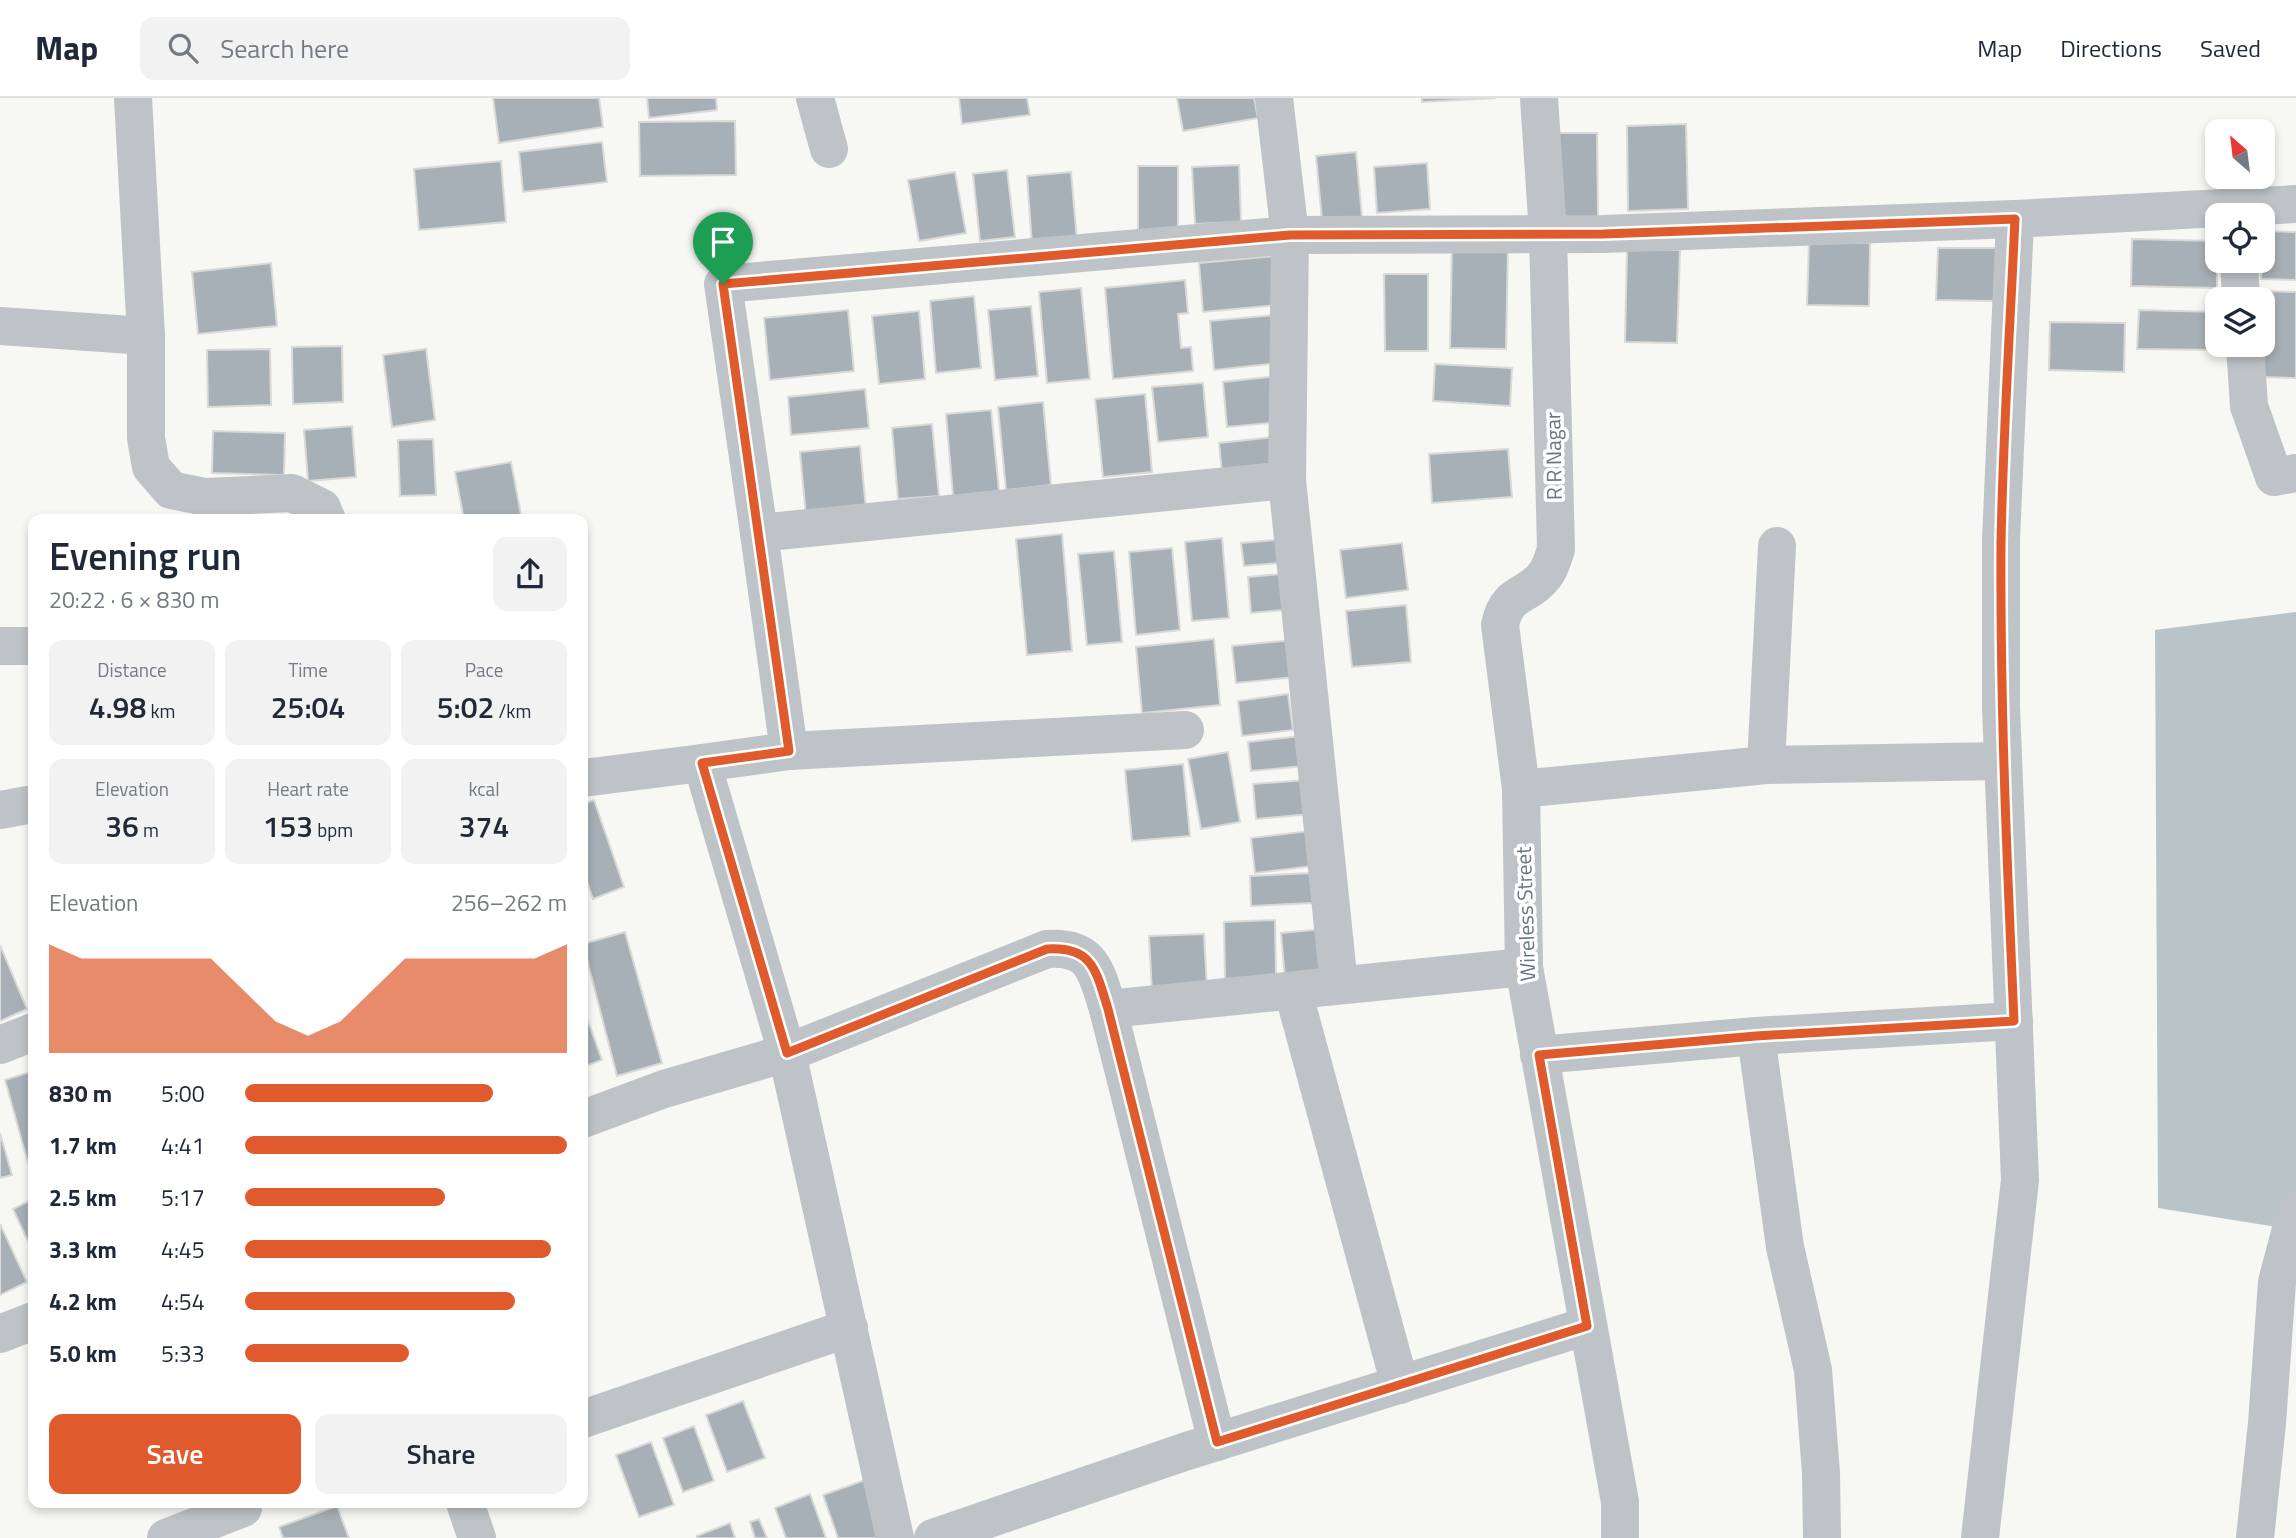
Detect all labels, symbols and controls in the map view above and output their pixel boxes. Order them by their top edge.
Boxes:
search box [140,17,630,80]
text: Map [35,23,98,73]
icon: search [164,29,202,67]
text: Search here [220,29,349,68]
text: Map [1977,30,2022,66]
text: Directions [2060,30,2162,66]
text: Saved [2200,30,2261,66]
north arrow [2205,119,2275,189]
map controls [2205,119,2275,357]
button: locate [2205,203,2275,273]
pin [693,212,753,284]
icon: arrive [704,223,742,261]
button: layers [2205,287,2275,357]
street label: R R Nagar [1536,412,1570,500]
text: Evening run [49,527,242,585]
button: share [493,537,567,611]
text: 20:22 · 6 × 830 m [49,582,219,617]
text: Distance [97,655,167,684]
text: Time [288,655,328,684]
text: Pace [465,655,503,684]
text: 4.98 [89,684,146,730]
text: 25:04 [271,684,345,730]
text: 5:02 [437,684,494,730]
text: km [146,696,175,725]
text: /km [494,696,531,725]
text: Elevation [95,774,169,803]
text: Heart rate [267,774,349,803]
text: kcal [468,774,500,803]
text: 36 [105,803,139,849]
text: 153 [263,803,313,849]
text: 374 [459,803,509,849]
text: m [139,815,159,844]
text: bpm [313,815,353,844]
street label: Wireless Street [1507,846,1543,982]
text: Elevation [49,885,138,920]
text: 256–262 m [451,885,567,920]
text: 830 m [49,1076,112,1111]
text: 5:00 [161,1076,205,1111]
text: 1.7 km [49,1128,117,1163]
text: 4:41 [161,1128,205,1163]
text: 2.5 km [49,1180,117,1215]
text: 5:17 [161,1180,205,1215]
text: 3.3 km [49,1232,117,1267]
text: 4:45 [161,1232,205,1267]
text: 4.2 km [49,1284,117,1319]
text: 4:54 [161,1284,205,1319]
text: 5.0 km [49,1336,117,1371]
text: 5:33 [161,1336,205,1371]
button: Save [49,1414,301,1494]
button: Share [315,1414,567,1494]

